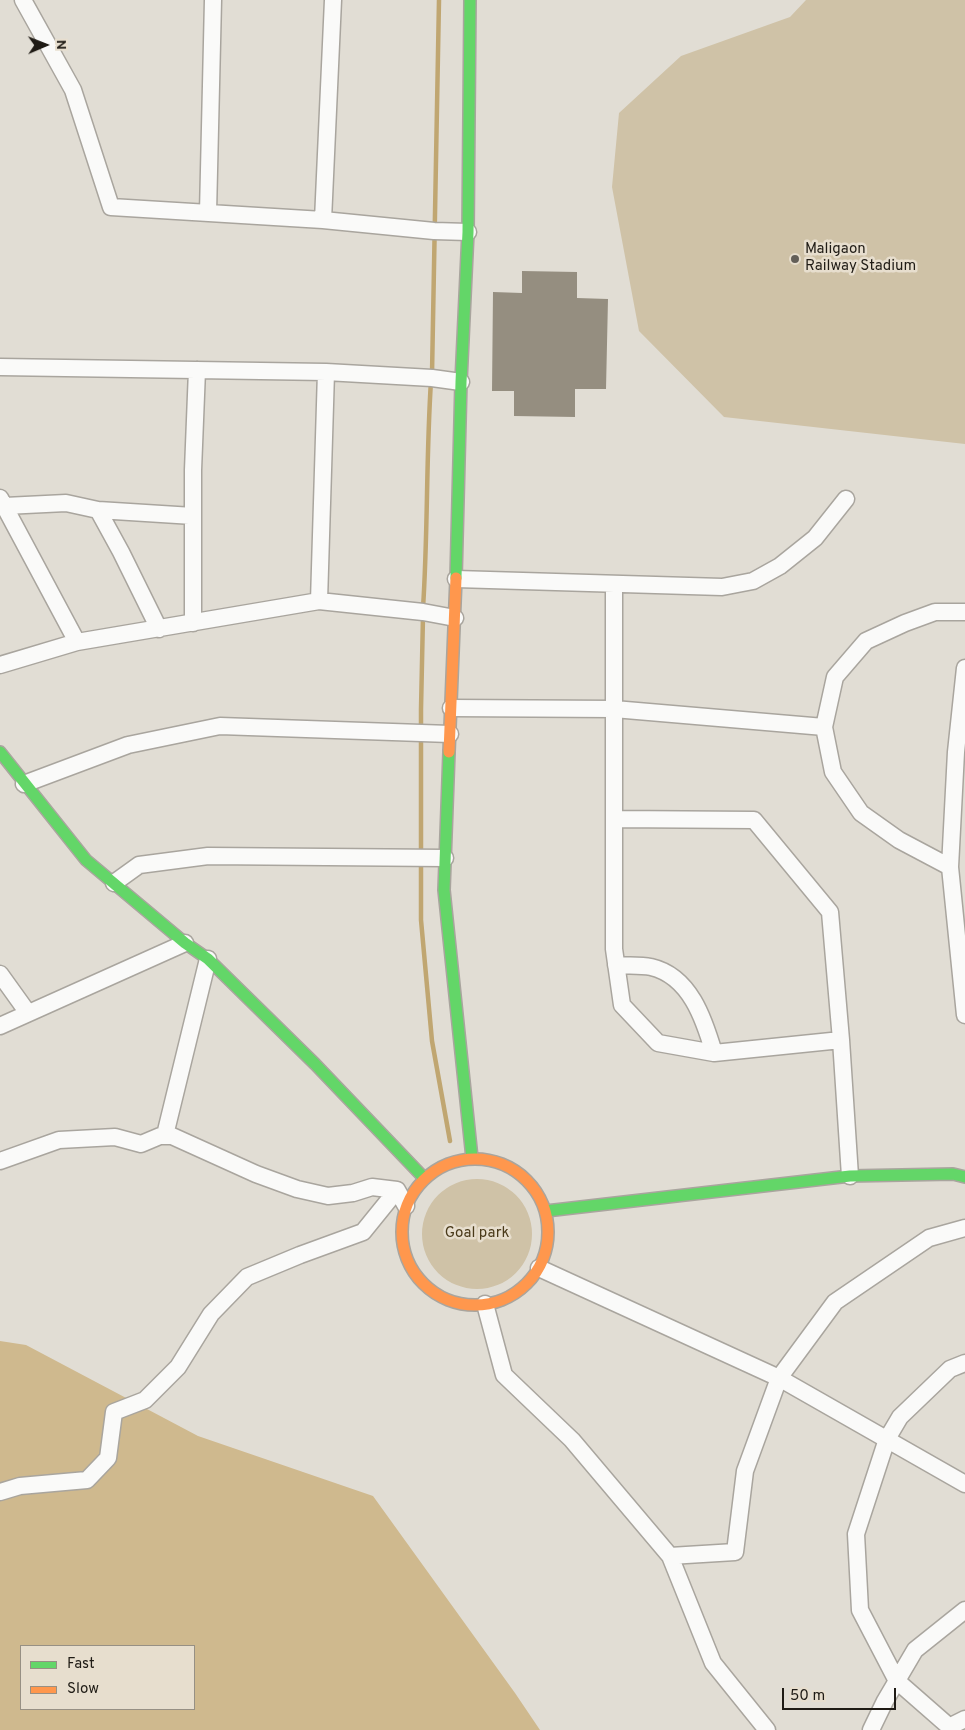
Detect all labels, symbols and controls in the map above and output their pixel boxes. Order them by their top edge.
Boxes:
north arrow [20,20,70,70]
text: N [52,40,69,50]
place label: Maligaon Railway Stadium [805,241,916,276]
marker: Maligaon Railway Stadium [789,253,801,265]
park label: Goal park [445,1225,509,1243]
legend [20,1645,195,1710]
text: Fast [67,1655,95,1674]
scale bar [785,1678,899,1710]
text: Slow [67,1680,99,1699]
text: 50 m [790,1687,825,1706]

